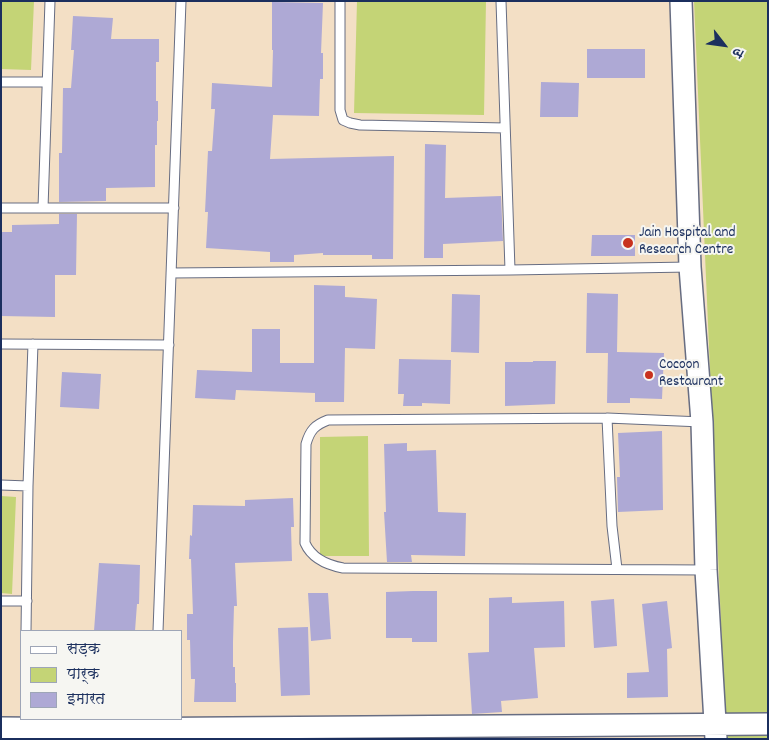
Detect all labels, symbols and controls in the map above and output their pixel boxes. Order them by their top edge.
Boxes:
north arrow [699,20,749,70]
text: उ [726,44,748,61]
place label: Jain Hospital and Research Centre [639,225,736,260]
marker: Jain Hospital and Research Centre [621,236,635,250]
place label: Cocoon Restaurant [659,357,723,392]
marker: Cocoon Restaurant [643,369,655,381]
legend [20,630,182,720]
text: सड़क [67,639,100,661]
text: पार्क [67,664,100,686]
text: इमारत [67,689,105,711]

